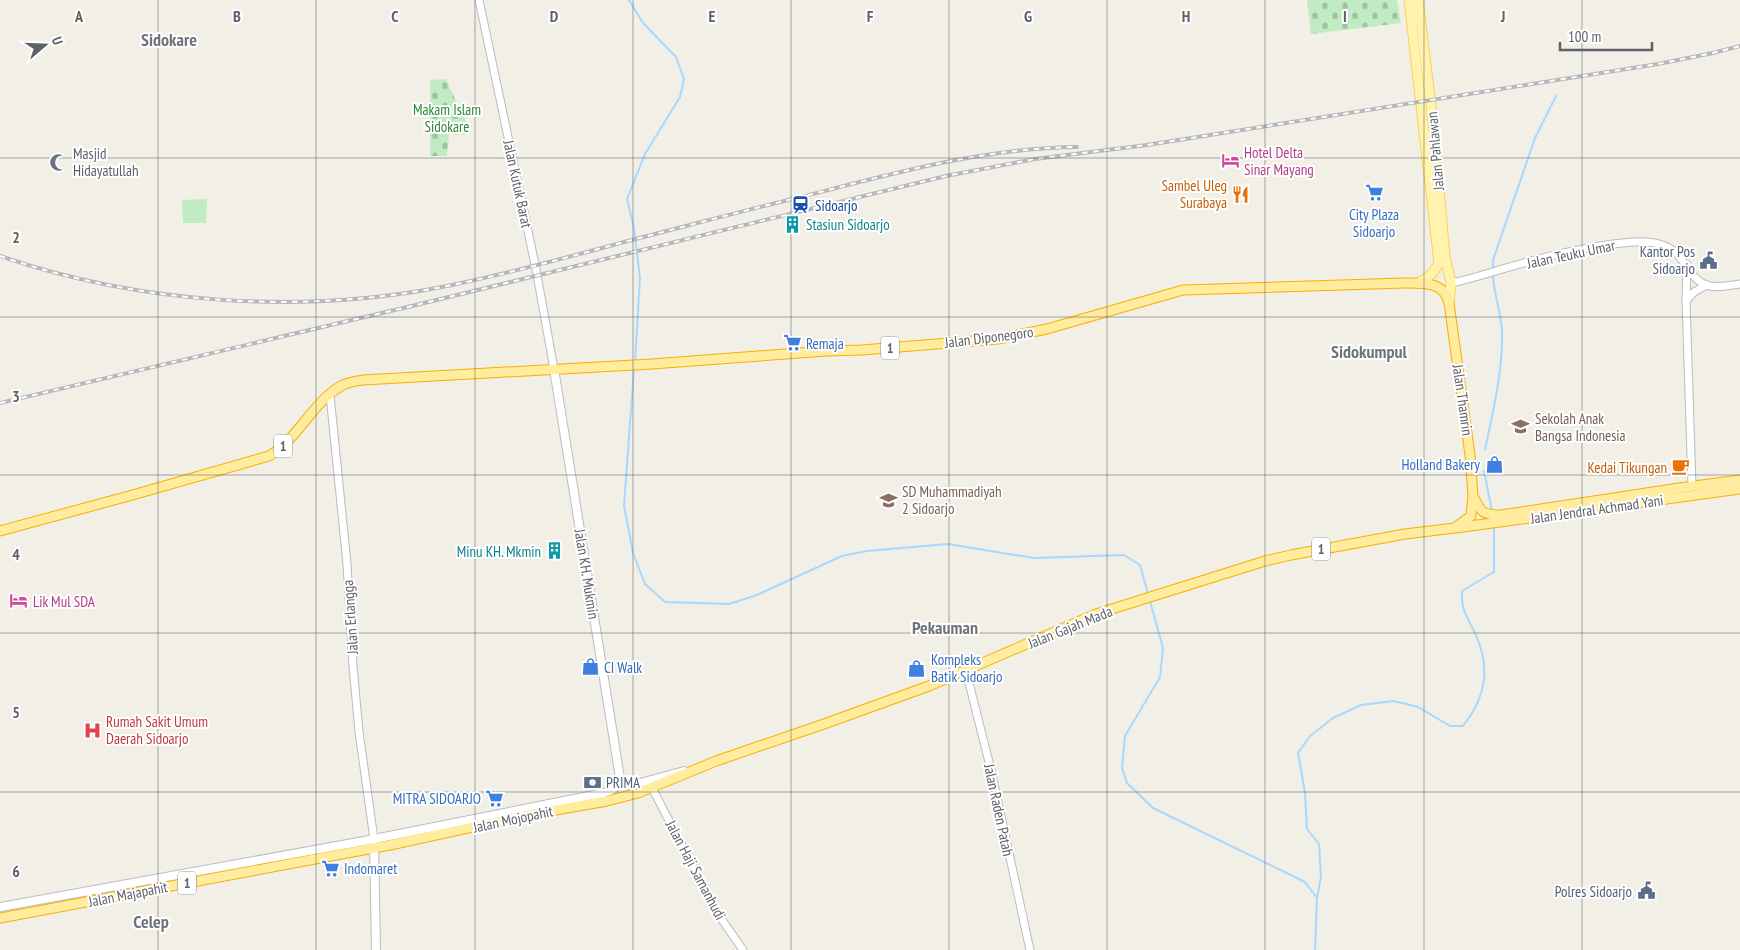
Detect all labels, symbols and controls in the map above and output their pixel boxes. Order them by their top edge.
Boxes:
text: A [74,6,84,26]
text: B [233,6,241,26]
text: C [391,6,399,26]
text: D [550,6,559,26]
text: E [709,6,716,26]
text: F [867,6,874,26]
text: G [1024,6,1032,26]
text: H [1182,6,1190,26]
text: I [1343,6,1347,26]
text: J [1500,6,1505,26]
north arrow [20,20,70,70]
scale bar [1560,20,1652,52]
text: 100 m [1568,27,1601,46]
district label: Sidokare [141,28,197,51]
text: U [48,34,67,47]
park label: Makam Islam Sidokare [413,100,481,136]
street label: Jalan Pahlawan [1422,111,1448,192]
street label: Jalan Kutuk Barat [499,137,537,230]
place label: Hotel Delta Sinar Mayang [1244,143,1314,179]
place label: Masjid Hidayatullah [73,144,139,180]
hotel icon: Hotel Delta Sinar Mayang [1220,151,1240,171]
mosque icon: Masjid Hidayatullah [49,152,69,172]
place label: Sambel Uleg Surabaya [1162,176,1227,212]
supermarket icon: City Plaza Sidoarjo [1364,183,1384,203]
restaurant icon: Sambel Uleg Surabaya [1231,184,1251,204]
station icon: Sidoarjo [791,195,811,215]
place label: Sidoarjo [815,196,857,215]
place label: City Plaza Sidoarjo [1349,205,1399,241]
building icon: Stasiun Sidoarjo [782,214,802,234]
place label: Stasiun Sidoarjo [806,215,890,234]
text: 2 [12,227,20,247]
street label: Jalan Teuku Umar [1524,235,1618,273]
place label: Kantor Pos Sidoarjo [1640,242,1695,278]
public building icon: Kantor Pos Sidoarjo [1699,250,1719,270]
street label: Jalan Diponegoro [943,322,1034,352]
supermarket icon: Remaja [782,333,802,353]
place label: Remaja [806,334,844,353]
road number: 1 [881,336,899,359]
district label: Sidokumpul [1331,340,1408,363]
street label: Jalan Thamrin [1448,362,1477,437]
text: 3 [12,386,20,406]
place label: Sekolah Anak Bangsa Indonesia [1535,409,1626,445]
school or university icon: Sekolah Anak Bangsa Indonesia [1511,417,1531,437]
road number: 1 [274,434,292,458]
shop icon: Holland Bakery [1484,454,1504,474]
place label: Holland Bakery [1402,455,1480,474]
cafe icon: Kedai Tikungan [1671,457,1691,477]
place label: Kedai Tikungan [1588,458,1667,477]
place label: SD Muhammadiyah 2 Sidoarjo [902,482,1002,518]
school or university icon: SD Muhammadiyah 2 Sidoarjo [878,490,898,510]
street label: Jalan Jendral Achmad Yani [1528,490,1665,528]
street label: Jalan KH. Mukmin [570,527,603,620]
road number: 1 [1312,538,1330,560]
building icon: Minu KH. Mkmin [545,541,565,561]
place label: Minu KH. Mkmin [457,542,541,561]
text: 4 [12,544,20,564]
street label: Jalan Erlangga [338,579,362,656]
hotel icon: Lik Mul SDA [9,591,29,611]
place label: Lik Mul SDA [33,592,96,611]
street label: Jalan Gajah Mada [1024,601,1115,653]
district label: Pekauman [912,616,978,639]
place label: Kompleks Batik Sidoarjo [931,650,1003,686]
shop icon: CI Walk [580,657,600,677]
place label: CI Walk [604,658,642,677]
shop icon: Kompleks Batik Sidoarjo [907,658,927,678]
text: 5 [12,702,20,722]
place label: Rumah Sakit Umum Daerah Sidoarjo [106,712,208,748]
hospital icon: Rumah Sakit Umum Daerah Sidoarjo [82,720,102,740]
street label: Jalan Raden Patah [980,761,1018,858]
bank icon: PRIMA [582,772,602,792]
place label: PRIMA [606,773,641,792]
supermarket icon: MITRA SIDOARJO [485,788,505,808]
place label: MITRA SIDOARJO [393,789,481,808]
street label: Jalan Mojopahit [470,801,555,837]
street label: Jalan Haji Samanhudi [661,816,730,923]
supermarket icon: Indomaret [320,858,340,878]
place label: Indomaret [344,859,397,878]
text: 6 [12,861,20,881]
road number: 1 [178,871,196,894]
street label: Jalan Majapahit [86,877,169,911]
public building icon: Polres Sidoarjo [1636,881,1656,901]
place label: Polres Sidoarjo [1555,882,1632,901]
district label: Celep [133,910,169,933]

